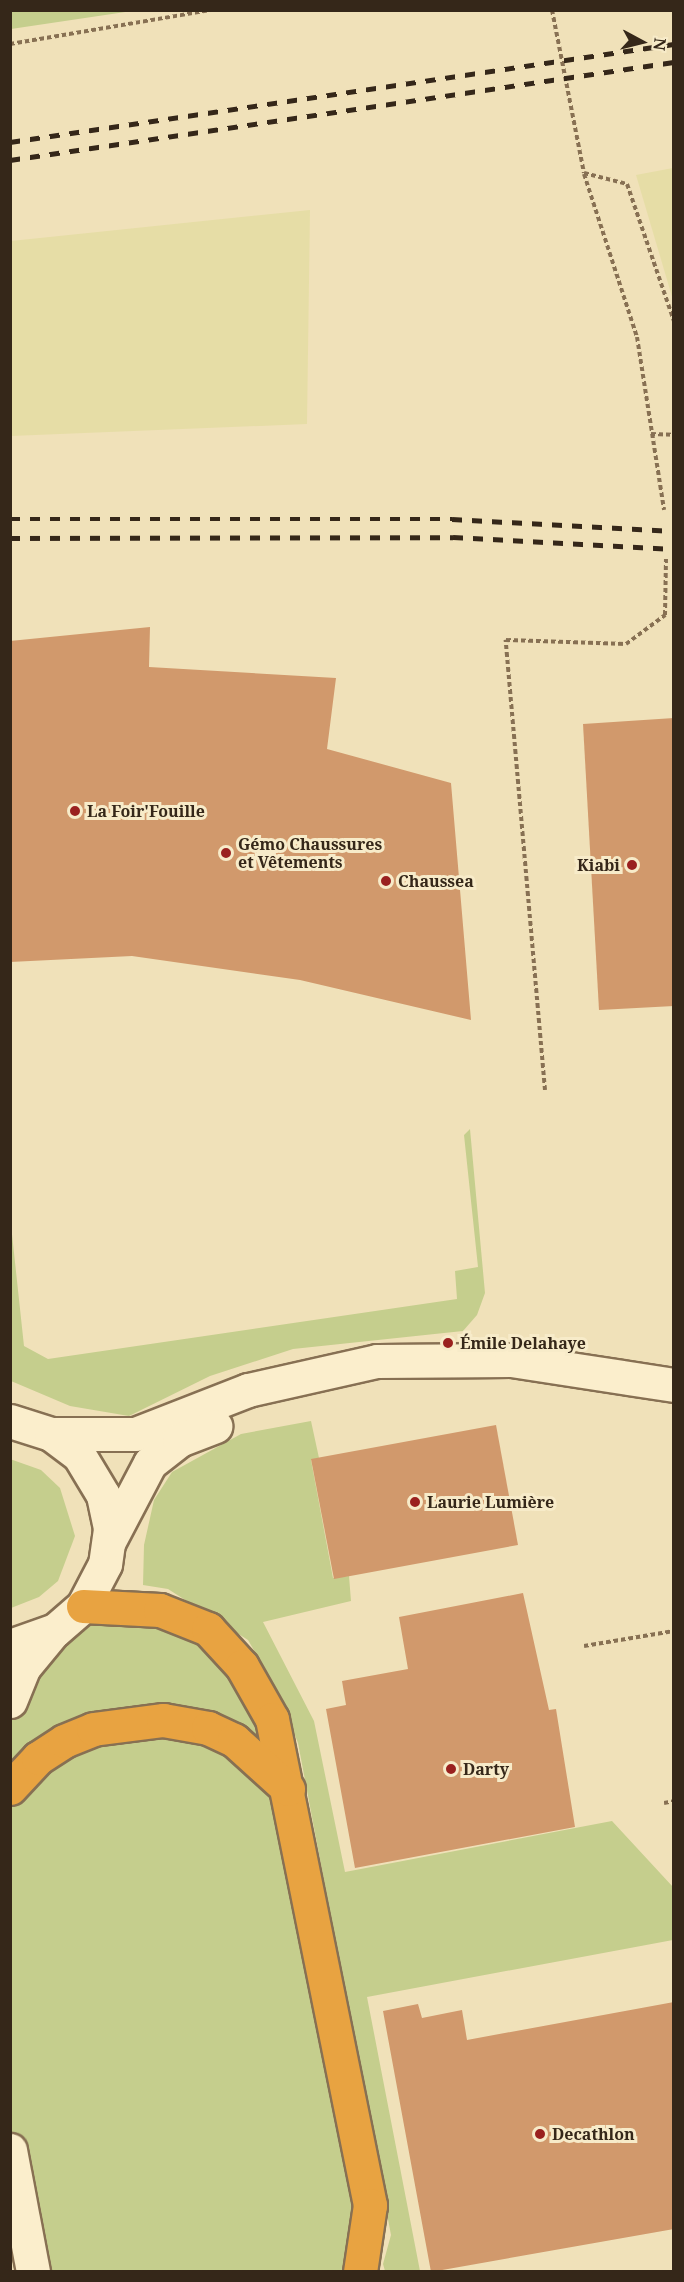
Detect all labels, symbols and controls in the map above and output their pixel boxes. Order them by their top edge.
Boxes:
north arrow [612,12,672,72]
text: N [648,37,672,52]
place label: La Foir'Fouille [87,801,205,821]
marker: La Foir'Fouille [68,804,82,818]
place label: Gémo Chaussures et Vêtements [238,834,382,872]
marker: Gémo Chaussures et Vêtements [219,846,233,860]
place label: Kiabi [577,855,620,875]
marker: Kiabi [625,858,639,872]
place label: Chaussea [398,871,474,891]
marker: Chaussea [379,874,393,888]
place label: Émile Delahaye [460,1333,586,1353]
marker: Émile Delahaye [441,1336,455,1350]
place label: Laurie Lumière [427,1492,554,1512]
marker: Laurie Lumière [408,1495,422,1509]
place label: Darty [463,1759,509,1779]
marker: Darty [444,1762,458,1776]
place label: Decathlon [552,2124,635,2144]
marker: Decathlon [533,2127,547,2141]

